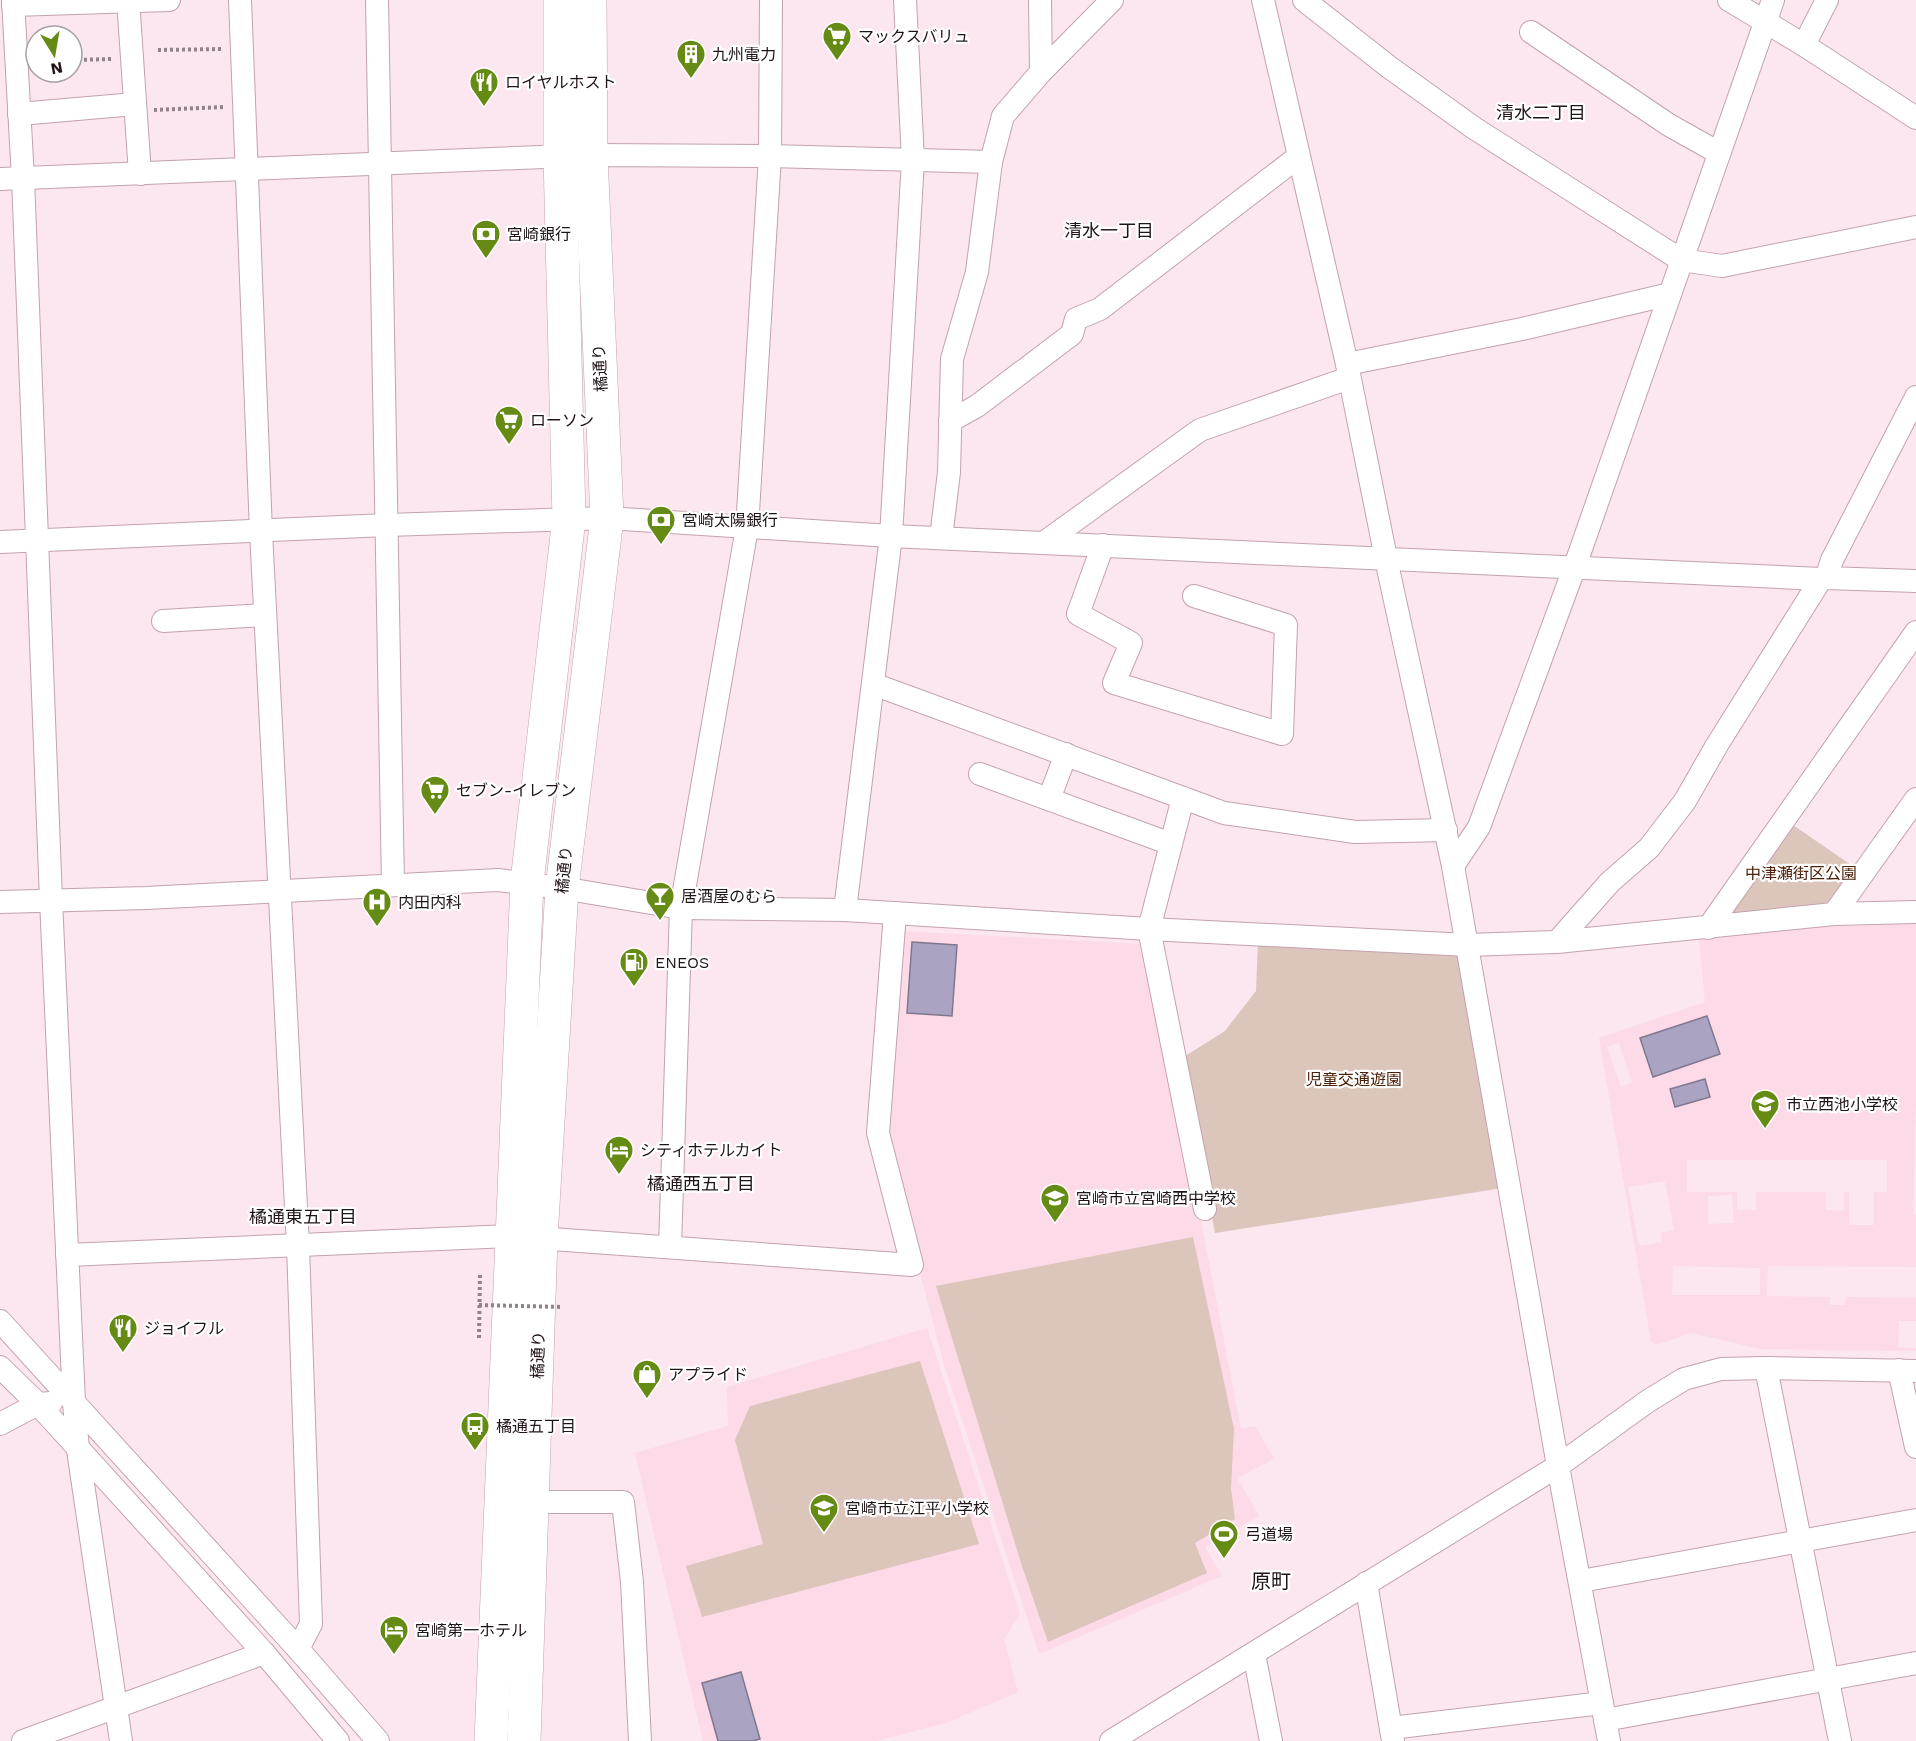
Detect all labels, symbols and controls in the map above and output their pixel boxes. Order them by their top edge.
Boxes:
supermarket icon: マックスバリュ [821,20,853,62]
north arrow [24,24,84,84]
place label: マックスバリュ [858,27,970,46]
building icon: 九州電力 [675,38,707,80]
place label: 九州電力 [712,45,776,64]
text: N [49,58,64,79]
restaurant icon: ロイヤルホスト [468,66,500,108]
place label: ロイヤルホスト [505,73,617,92]
district label: 清水二丁目 [1496,102,1586,123]
bank icon: 宮崎銀行 [470,218,502,260]
district label: 清水一丁目 [1064,220,1154,241]
place label: 宮崎銀行 [507,225,571,244]
street label: 橘通り [589,344,611,392]
supermarket icon: ローソン [493,404,525,446]
place label: ローソン [530,411,594,430]
bank icon: 宮崎太陽銀行 [645,504,677,546]
place label: 宮崎太陽銀行 [682,511,778,530]
supermarket icon: セブン-イレブン [419,774,451,816]
place label: セブン-イレブン [456,781,576,800]
street label: 橘通り [552,845,576,895]
park label: 中津瀬街区公園 [1745,864,1857,883]
bar icon: 居酒屋のむら [644,880,676,922]
hospital icon: 内田内科 [361,886,393,928]
place label: 居酒屋のむら [681,887,777,906]
place label: 内田内科 [398,893,462,912]
fuel station icon: ENEOS [618,946,650,988]
place label: ENEOS [655,953,709,972]
park label: 児童交通遊園 [1306,1070,1402,1089]
school or university icon: 市立西池小学校 [1749,1088,1781,1130]
place label: 市立西池小学校 [1786,1095,1898,1114]
hotel icon: シティホテルカイト [603,1134,635,1176]
place label: シティホテルカイト [640,1141,783,1160]
district label: 橘通西五丁目 [647,1173,755,1194]
school or university icon: 宮崎市立宮崎西中学校 [1039,1182,1071,1224]
place label: 宮崎市立宮崎西中学校 [1076,1189,1236,1208]
district label: 橘通東五丁目 [249,1206,357,1227]
restaurant icon: ジョイフル [107,1312,139,1354]
place label: ジョイフル [144,1319,224,1338]
street label: 橘通り [528,1331,548,1379]
shop icon: アプライド [631,1358,663,1400]
place label: アプライド [668,1365,748,1384]
bus stop icon: 橘通五丁目 [459,1410,491,1452]
place label: 橘通五丁目 [496,1417,576,1436]
school or university icon: 宮崎市立江平小学校 [808,1492,840,1534]
place label: 宮崎市立江平小学校 [845,1499,989,1518]
sports icon: 弓道場 [1208,1518,1240,1560]
place label: 弓道場 [1245,1525,1293,1544]
district label: 原町 [1251,1569,1291,1593]
hotel icon: 宮崎第一ホテル [378,1614,410,1656]
place label: 宮崎第一ホテル [415,1621,527,1640]

